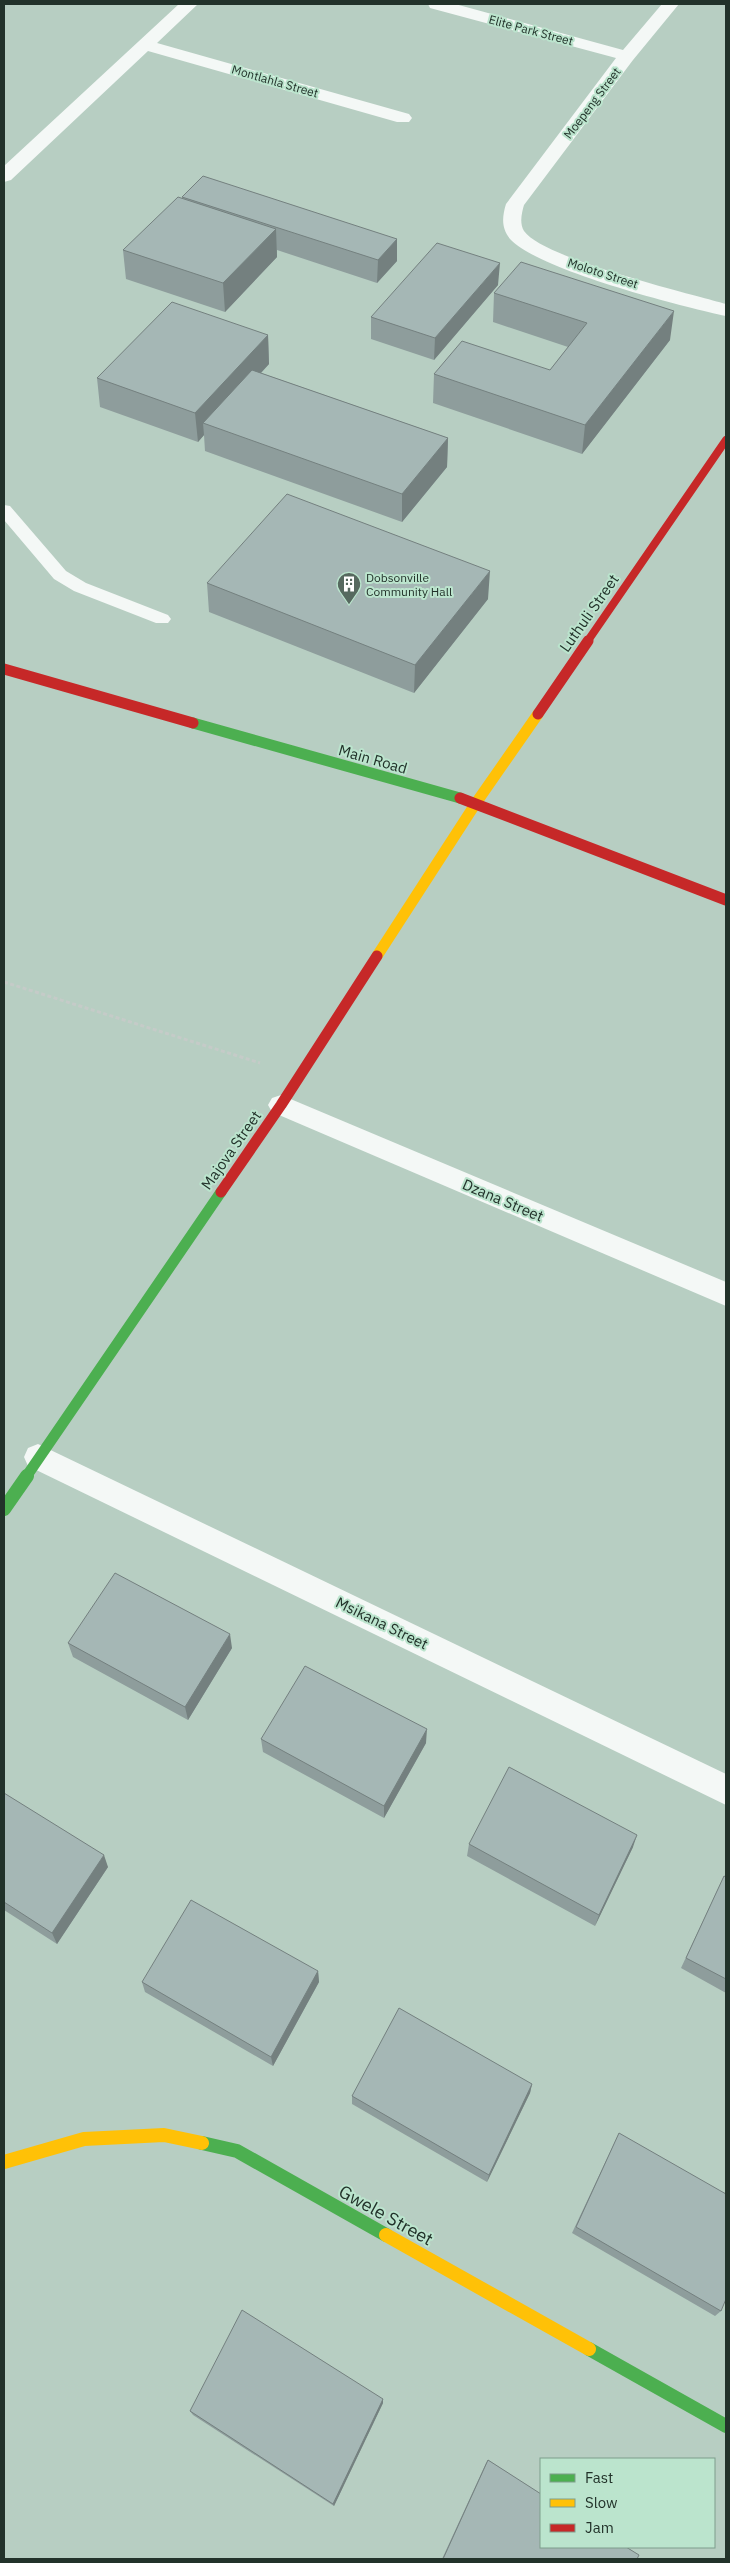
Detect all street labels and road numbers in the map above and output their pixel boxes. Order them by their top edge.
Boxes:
street label: Elite Park Street [487,12,575,48]
street label: Montlahla Street [230,61,320,101]
street label: Moepeng Street [560,64,624,142]
street label: Moloto Street [566,255,640,291]
street label: Luthuli Street [555,570,623,656]
street label: Main Road [336,740,410,778]
street label: Majova Street [197,1107,265,1193]
street label: Dzana Street [460,1174,546,1226]
street label: Msikana Street [333,1592,431,1654]
street label: Gwele Street [335,2180,437,2250]

